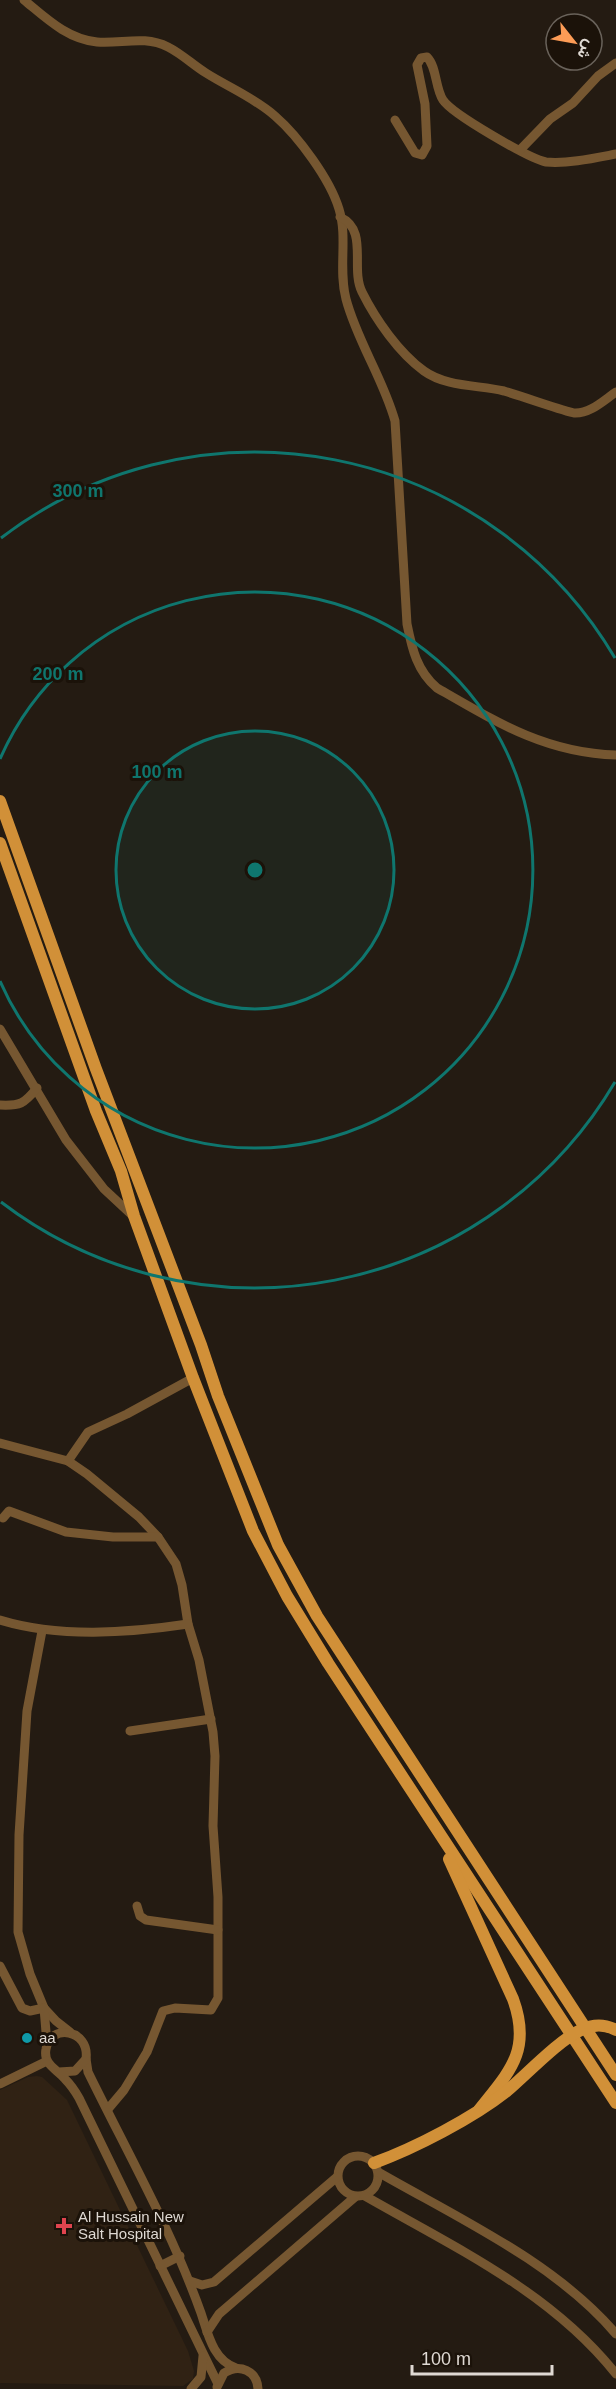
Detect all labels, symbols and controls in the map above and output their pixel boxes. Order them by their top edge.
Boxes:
north arrow [544,12,604,72]
text: ش [573,36,599,62]
text: 300 m [52,481,104,501]
text: 200 m [32,664,84,684]
text: 100 m [131,762,183,782]
centre of rings [245,860,265,880]
place label: aa [39,2029,56,2046]
marker: aa [20,2031,34,2045]
place label: Al Hussain New Salt Hospital [78,2208,184,2242]
marker: Al Hussain New Salt Hospital [55,2217,73,2235]
scale bar [412,2338,552,2376]
text: 100 m [421,2349,471,2369]

